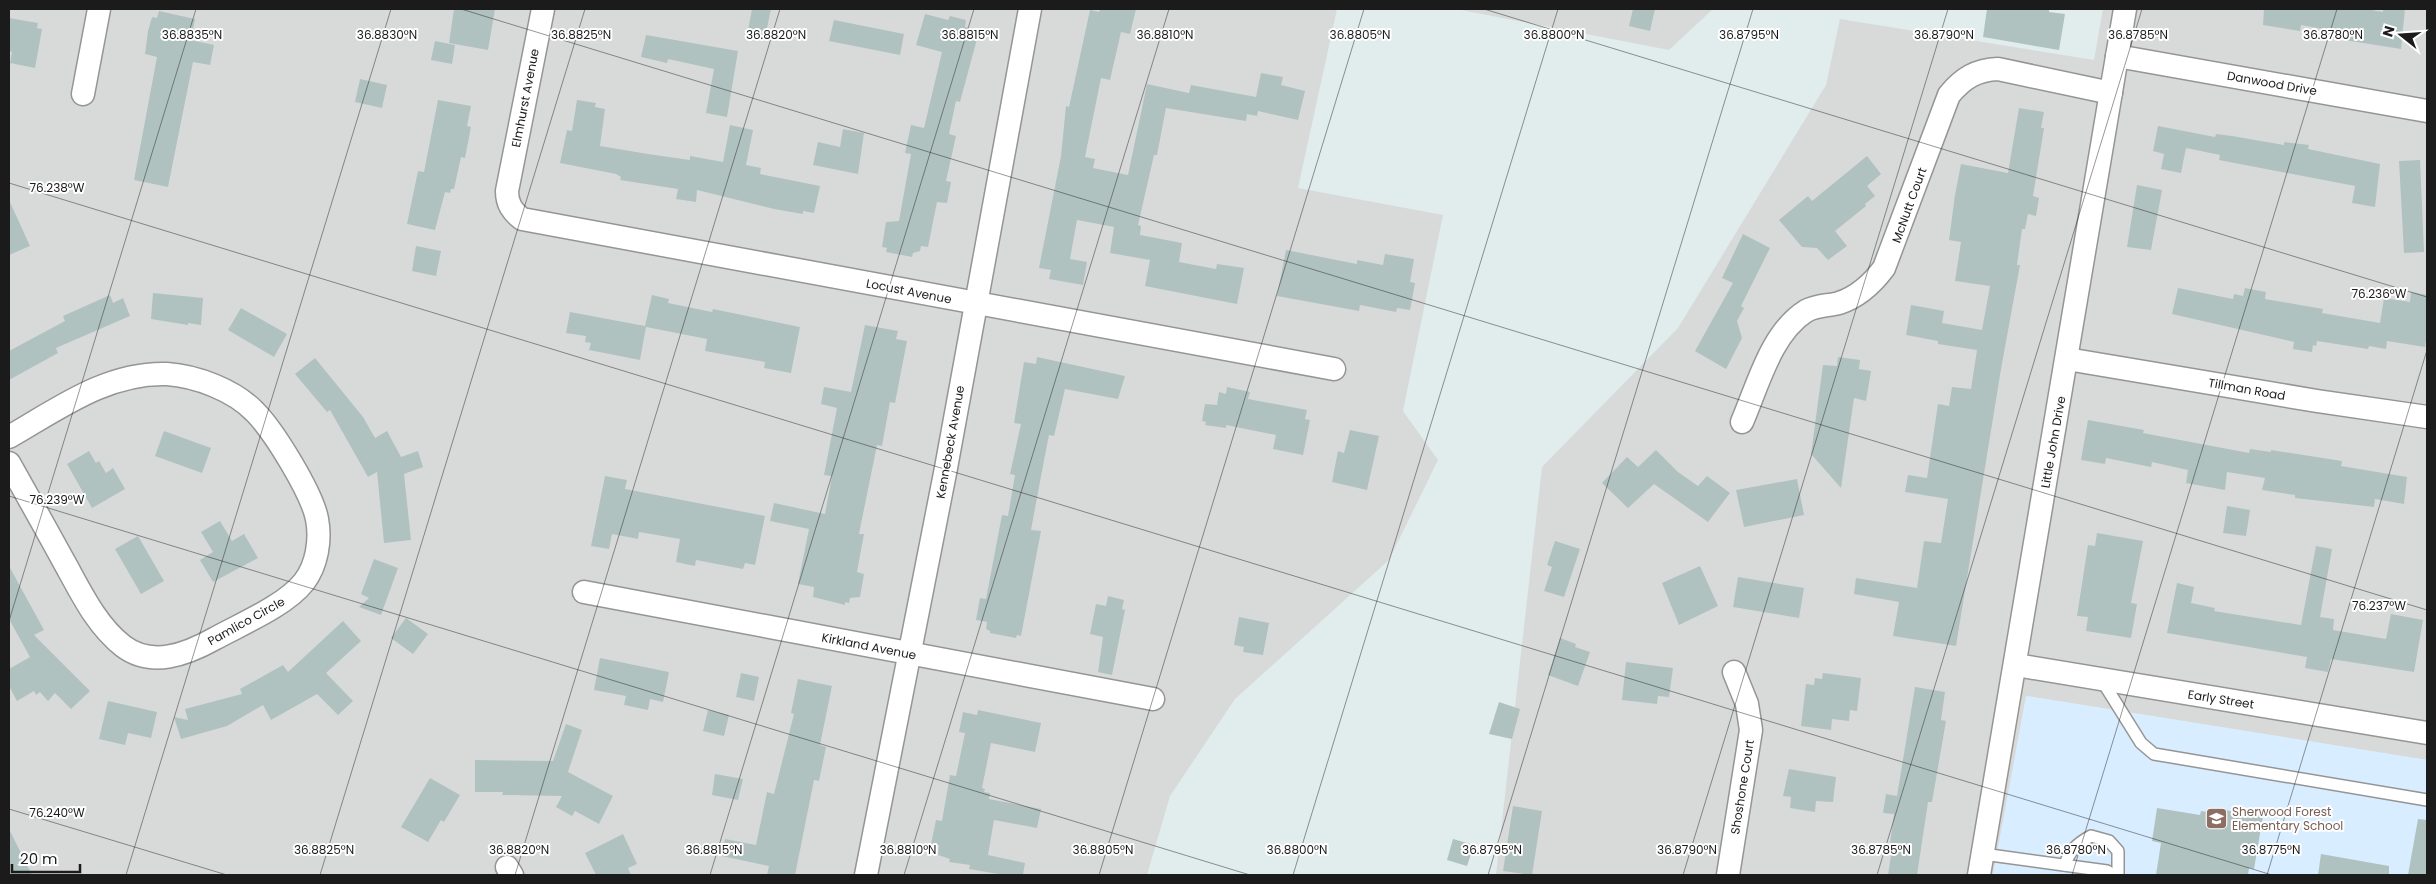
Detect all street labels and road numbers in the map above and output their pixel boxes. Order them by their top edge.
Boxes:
street label: Elmhurst Avenue [507,47,543,149]
street label: Danwood Drive [2226,67,2318,99]
street label: McNutt Court [1887,165,1931,245]
street label: Locust Avenue [865,274,953,308]
street label: Tillman Road [2207,374,2287,404]
street label: Kennebeck Avenue [932,384,968,500]
street label: Little John Drive [2037,395,2069,489]
street label: Pamlico Circle [204,593,288,649]
street label: Kirkland Avenue [820,629,918,663]
street label: Early Street [2187,685,2255,713]
street label: Shoshone Court [1726,738,1758,836]

